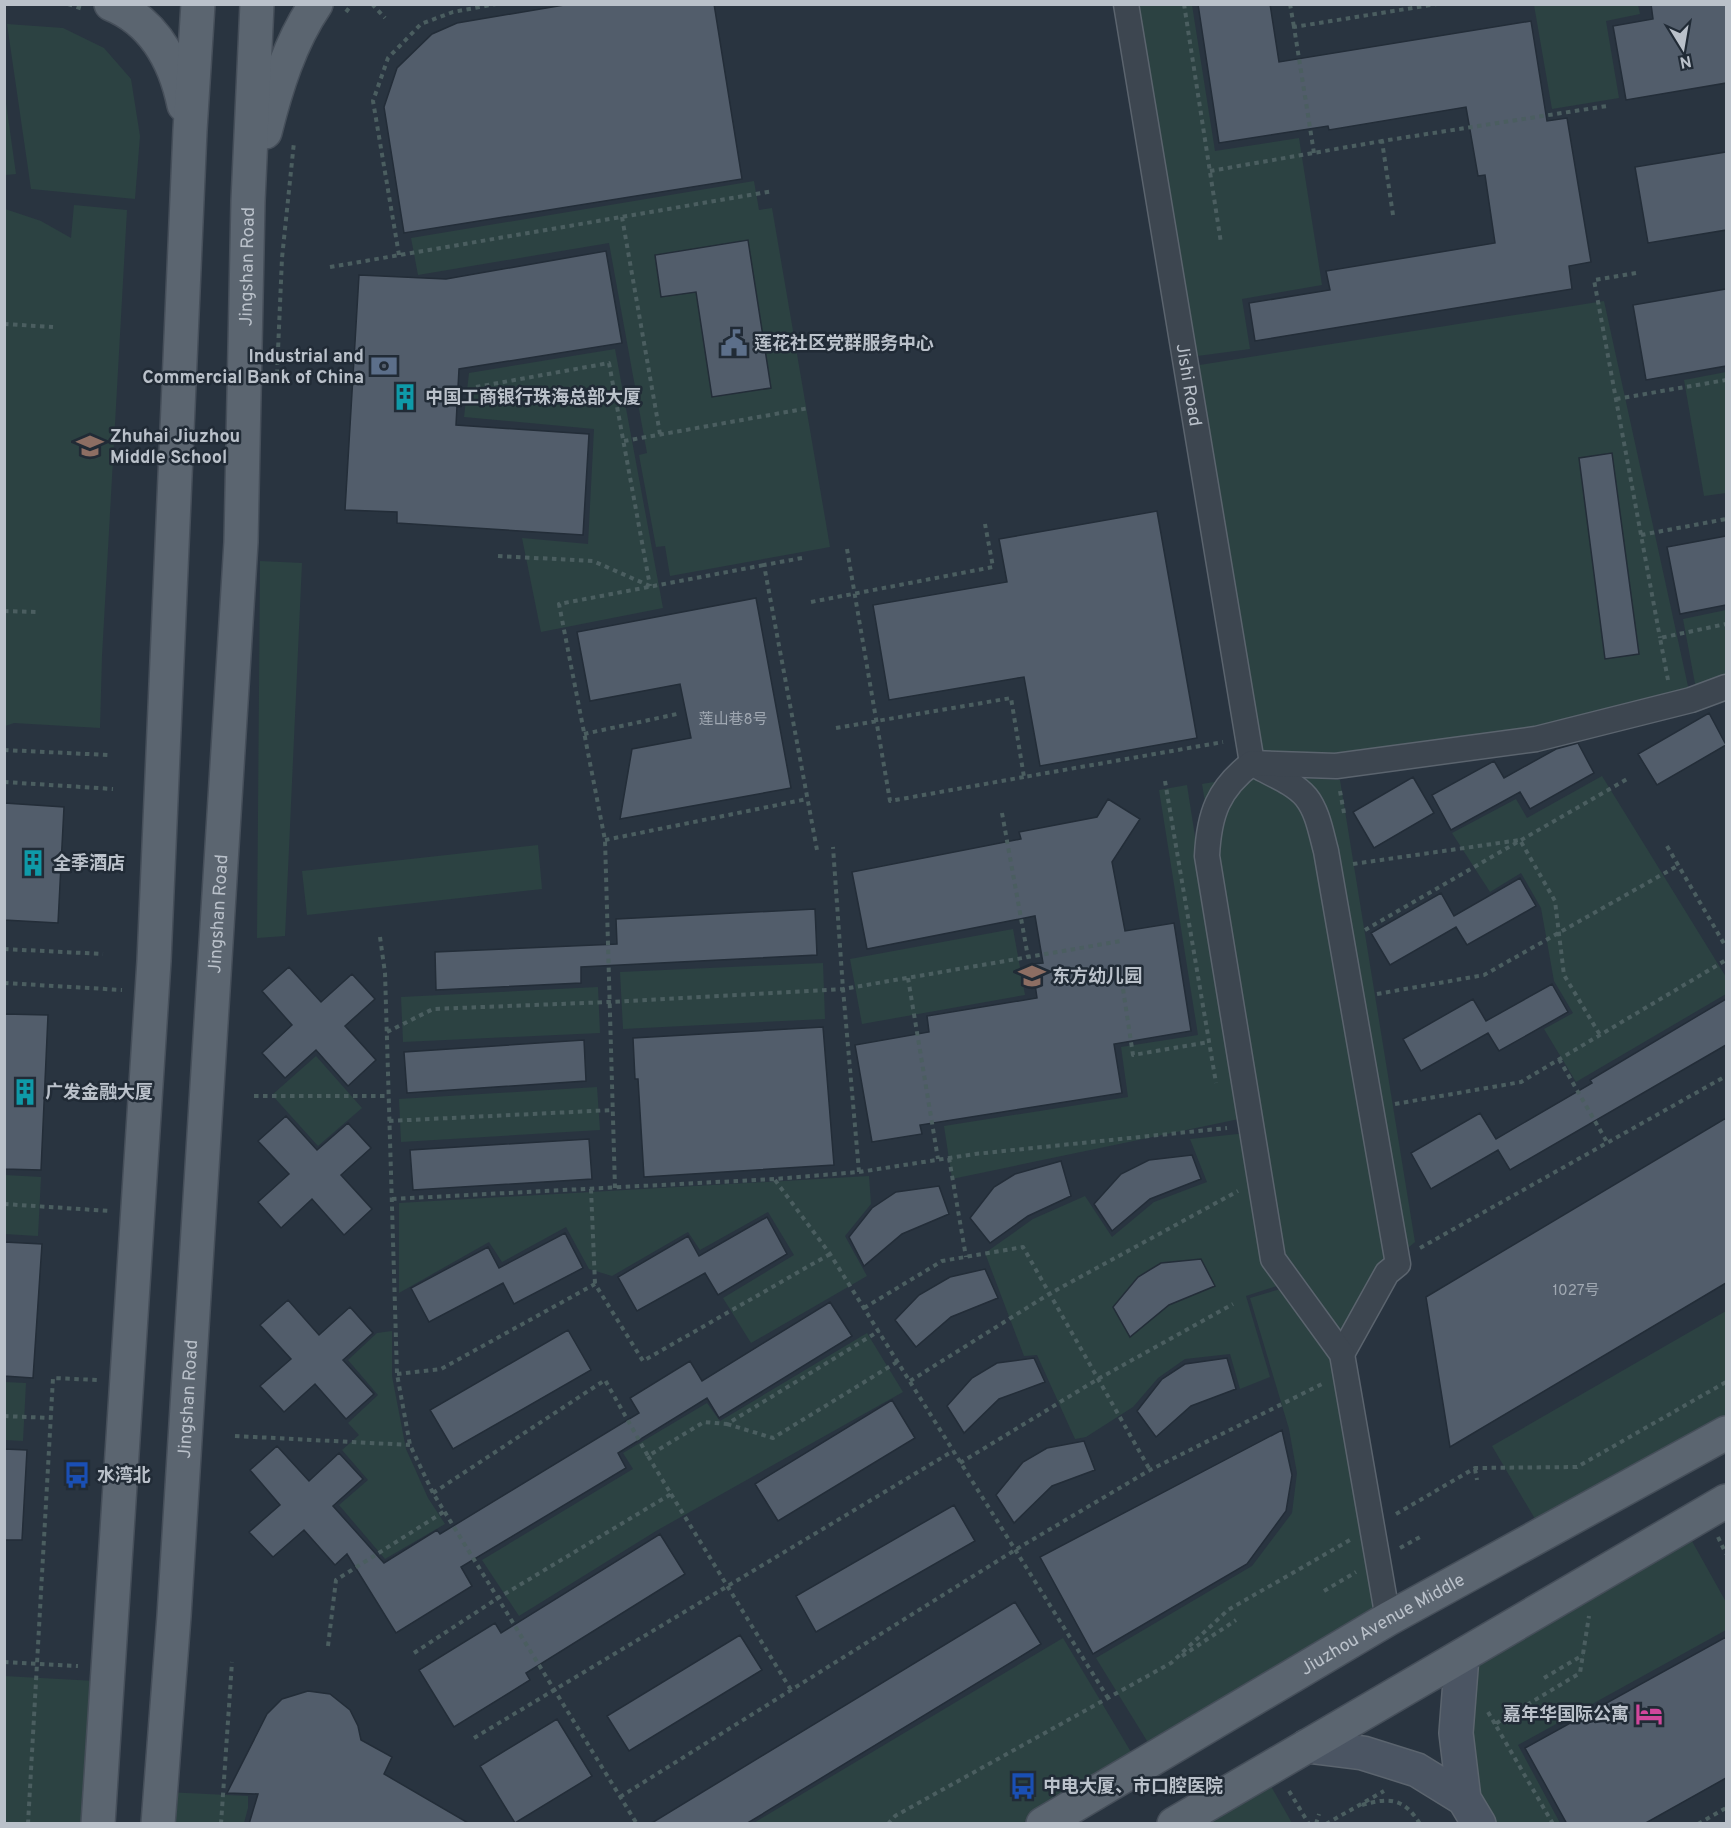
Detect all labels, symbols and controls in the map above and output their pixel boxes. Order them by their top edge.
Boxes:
north arrow [1653,18,1713,78]
text: N [1678,50,1693,72]
street label: Jingshan Road [235,207,261,327]
public building icon: 莲花社区党群服务中心 [719,328,749,358]
place label: 莲花社区党群服务中心 [754,333,934,356]
street label: Jishi Road [1170,342,1206,428]
place label: Industrial and Commercial Bank of China [142,346,364,390]
bank icon: Industrial and Commercial Bank of China [369,351,399,381]
building icon: 中国工商银行珠海总部大厦 [390,382,420,412]
place label: 中国工商银行珠海总部大厦 [425,386,641,410]
place label: Zhuhai Jiuzhou Middle School [110,426,240,470]
school or university icon: Zhuhai Jiuzhou Middle School [75,431,105,461]
house number: 莲山巷8号 [698,711,768,730]
building icon: 全季酒店 [18,848,48,878]
place label: 全季酒店 [53,853,125,876]
street label: Jingshan Road [204,854,234,974]
school or university icon: 东方幼儿园 [1017,961,1047,991]
place label: 东方幼儿园 [1052,966,1142,989]
building icon: 广发金融大厦 [10,1077,40,1107]
place label: 广发金融大厦 [45,1082,153,1105]
house number: 1027号 [1552,1282,1600,1301]
street label: Jingshan Road [174,1339,204,1459]
bus stop icon: 水湾北 [62,1460,92,1490]
place label: 水湾北 [97,1465,151,1488]
street label: Jiuzhou Avenue Middle [1297,1569,1469,1681]
hotel icon: 嘉年华国际公寓 [1634,1699,1664,1729]
place label: 嘉年华国际公寓 [1503,1704,1629,1727]
bus stop icon: 中电大厦、市口腔医院 [1008,1771,1038,1801]
place label: 中电大厦、市口腔医院 [1043,1776,1223,1799]

